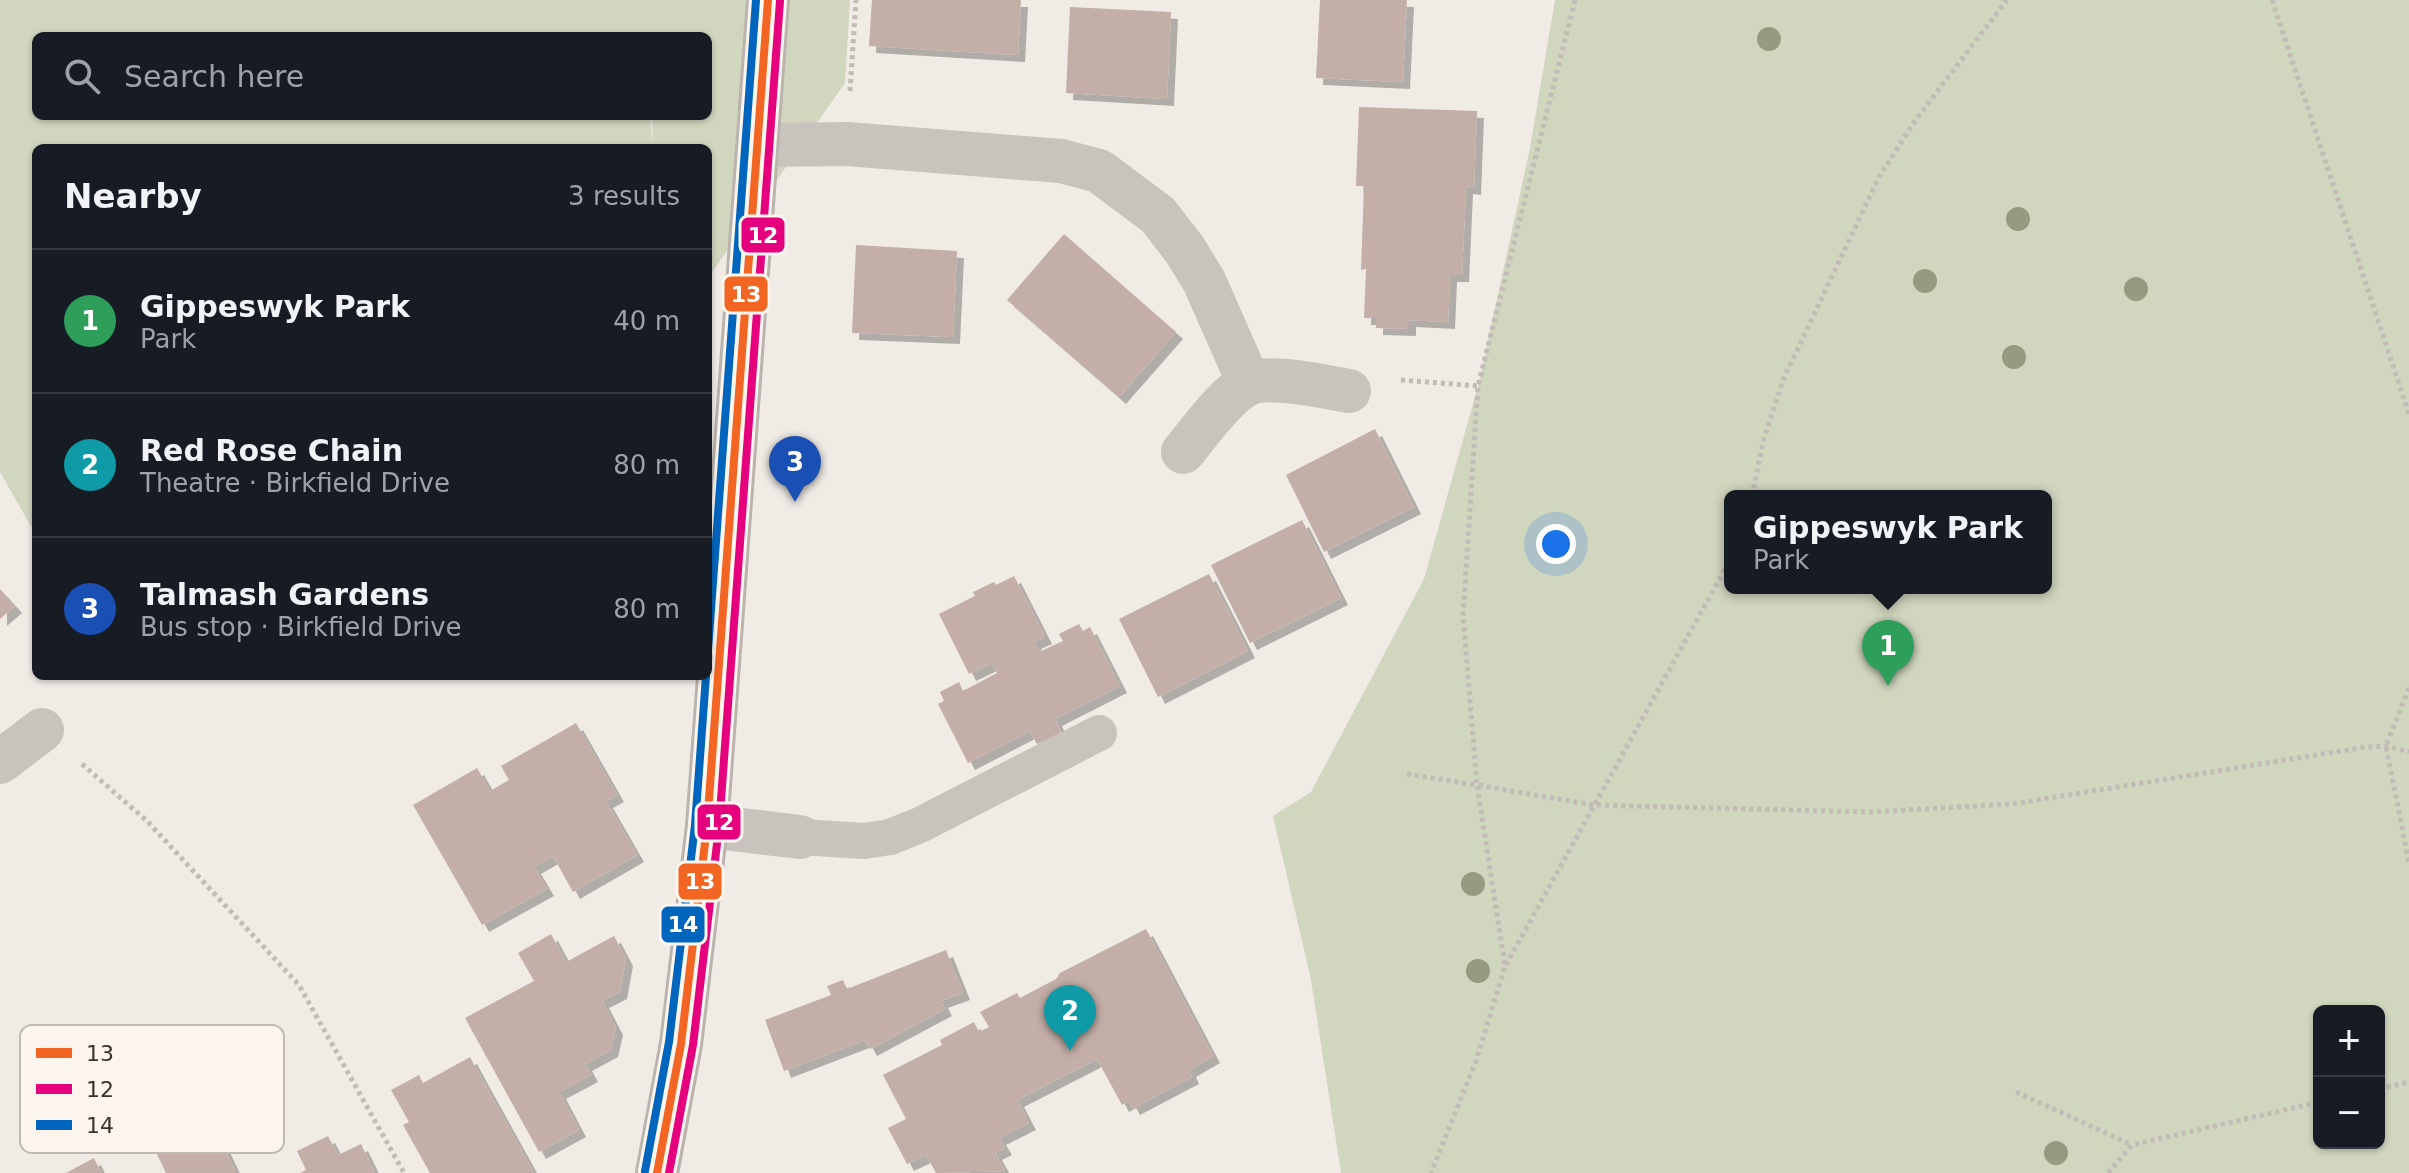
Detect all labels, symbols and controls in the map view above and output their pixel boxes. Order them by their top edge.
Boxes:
search box [32,32,712,120]
icon: search [60,54,104,98]
text: Search here [124,59,304,94]
text: Nearby [64,176,202,216]
text: 3 results [568,181,680,211]
line badge: 12 [740,216,786,254]
text: 12 [748,223,778,248]
line badge: 13 [723,275,769,313]
text: 13 [731,282,761,307]
text: Gippeswyk Park [140,289,410,324]
text: 1 [81,306,99,336]
text: 40 m [613,306,680,336]
text: Park [140,324,196,354]
text: Red Rose Chain [140,433,403,468]
pin: 3 [769,436,821,502]
text: 2 [81,450,99,480]
text: 80 m [613,450,680,480]
text: Theatre · Birkfield Drive [140,468,450,498]
popup [1724,490,2052,594]
text: Gippeswyk Park [1753,510,2023,545]
your location [1536,524,1576,564]
text: Park [1753,545,1809,575]
text: Talmash Gardens [140,577,429,612]
text: 3 [81,594,99,624]
text: 80 m [613,594,680,624]
text: Bus stop · Birkfield Drive [140,612,462,642]
pin: 1 [1862,620,1914,686]
line badge: 12 [696,803,742,841]
text: 12 [704,810,734,835]
line badge: 13 [677,862,723,901]
text: 13 [685,869,715,894]
line badge: 14 [660,905,706,944]
text: 14 [668,912,698,937]
pin: 2 [1044,985,1096,1051]
map controls [2313,1005,2385,1149]
button: + [2313,1005,2385,1077]
legend [20,1025,284,1153]
text: 13 [86,1041,114,1066]
text: 12 [86,1077,114,1102]
button: − [2313,1077,2385,1149]
text: 14 [86,1113,114,1138]

